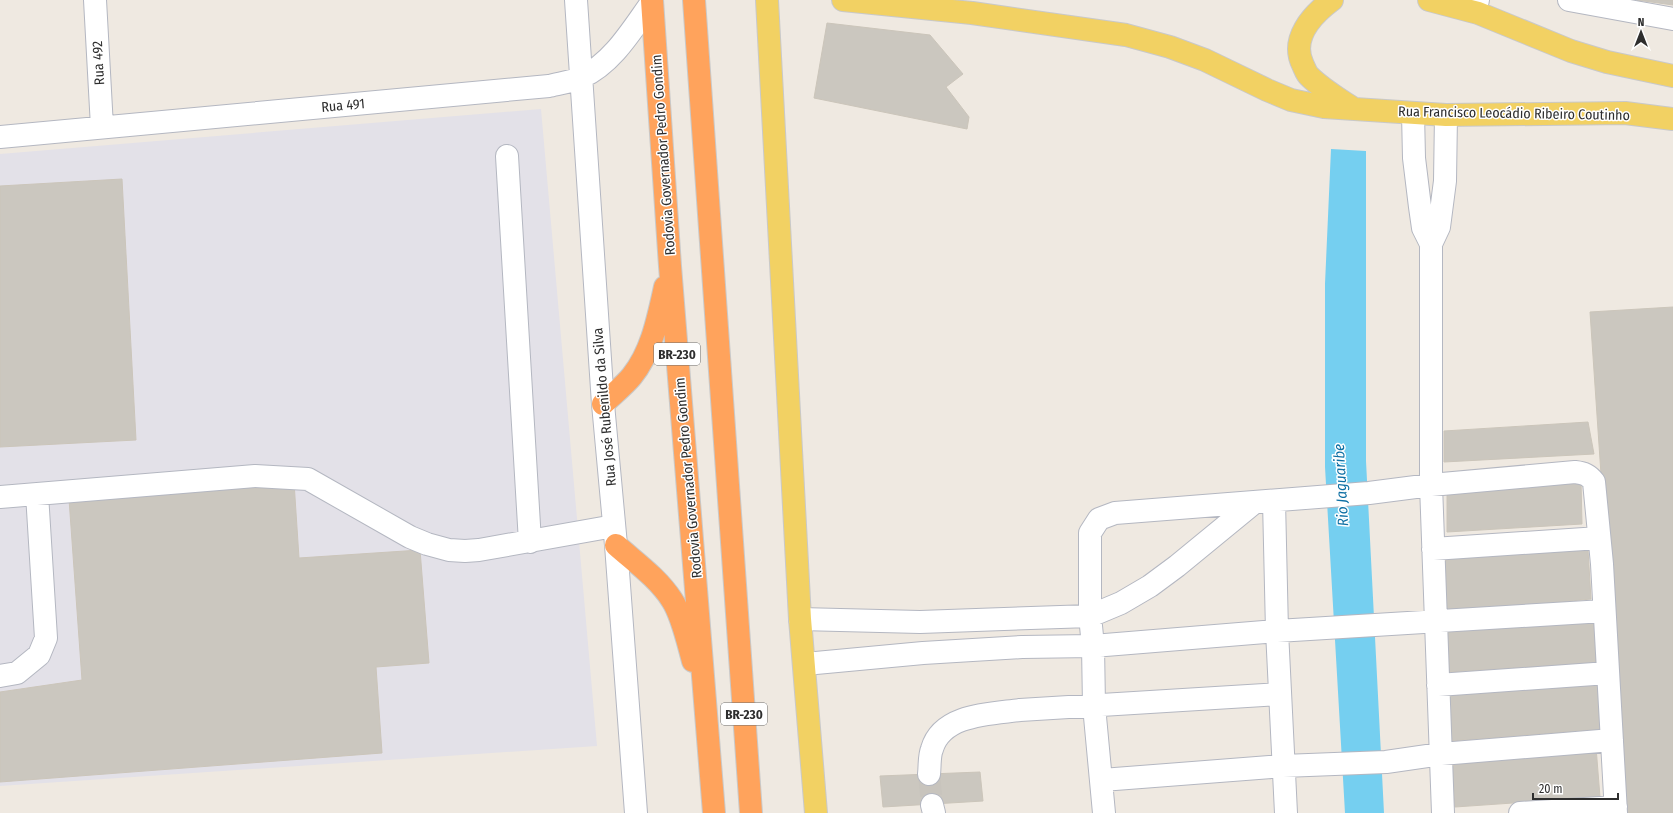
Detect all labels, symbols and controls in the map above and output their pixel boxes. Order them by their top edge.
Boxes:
north arrow [1621,12,1661,52]
text: N [1638,16,1644,29]
street label: Rua 492 [89,40,108,86]
street label: Rodovia Governador Pedro Gondim [648,54,679,256]
street label: Rua 491 [321,95,366,116]
street label: Rua Francisco Leocádio Ribeiro Coutinho [1398,103,1630,124]
street label: Rua José Rubenildo da Silva [589,327,620,487]
road number: BR-230 [654,343,700,365]
street label: Rodovia Governador Pedro Gondim [671,377,706,579]
water label: Rio Jaguaribe [1330,443,1352,527]
road number: BR-230 [721,703,767,725]
scale bar [1533,775,1618,801]
text: 20 m [1539,782,1563,796]

